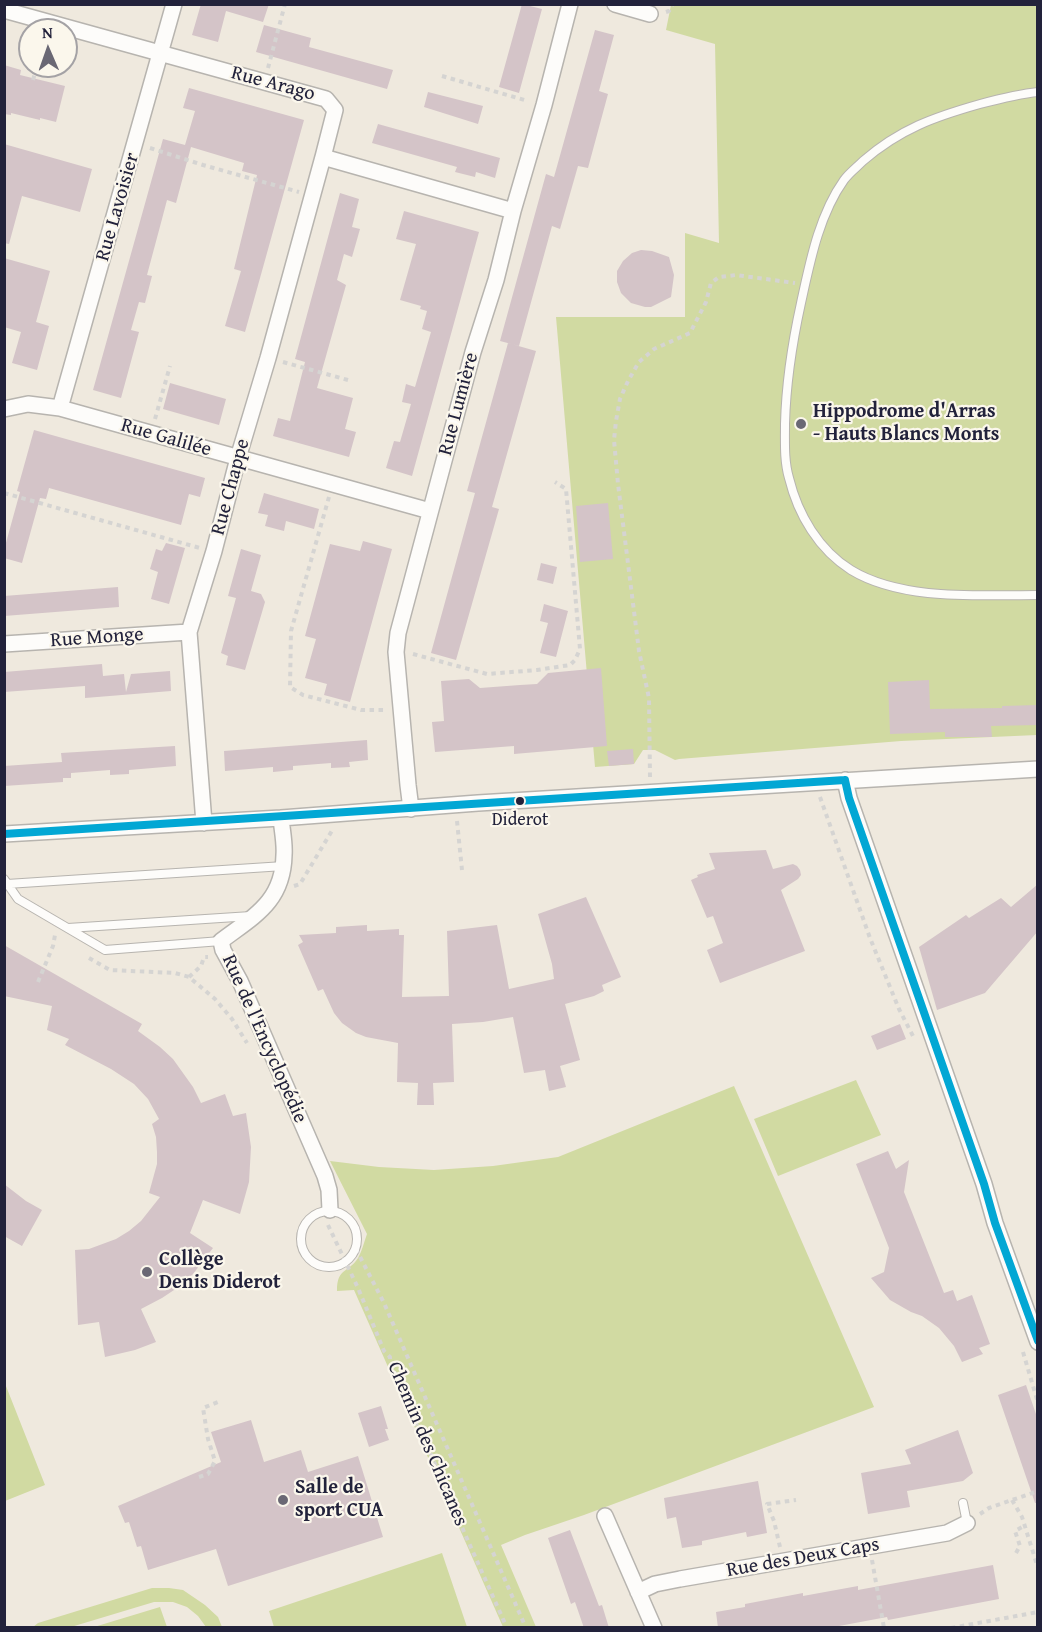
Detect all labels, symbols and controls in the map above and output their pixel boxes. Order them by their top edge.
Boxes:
north arrow [18,18,78,78]
text: N [42,20,53,44]
street label: Rue Arago [228,61,318,107]
street label: Rue Lavoisier [91,150,145,264]
street label: Rue Lumière [434,350,484,458]
place label: Hippodrome d'Arras - Hauts Blancs Monts [813,400,999,447]
street label: Rue Galilée [118,414,214,462]
marker: Hippodrome d'Arras - Hauts Blancs Monts [794,417,808,431]
street label: Rue Chappe [207,436,255,538]
street label: Rue Monge [50,623,144,653]
marker: Diderot [514,795,526,807]
place label: Diderot [492,809,548,831]
street label: Rue de l'Encyclopédie [216,951,312,1127]
place label: Collège Denis Diderot [159,1248,280,1295]
marker: Collège Denis Diderot [140,1265,154,1279]
street label: Chemin des Chicanes [382,1358,472,1530]
place label: Salle de sport CUA [295,1476,383,1523]
marker: Salle de sport CUA [276,1493,290,1507]
street label: Rue des Deux Caps [725,1533,881,1583]

